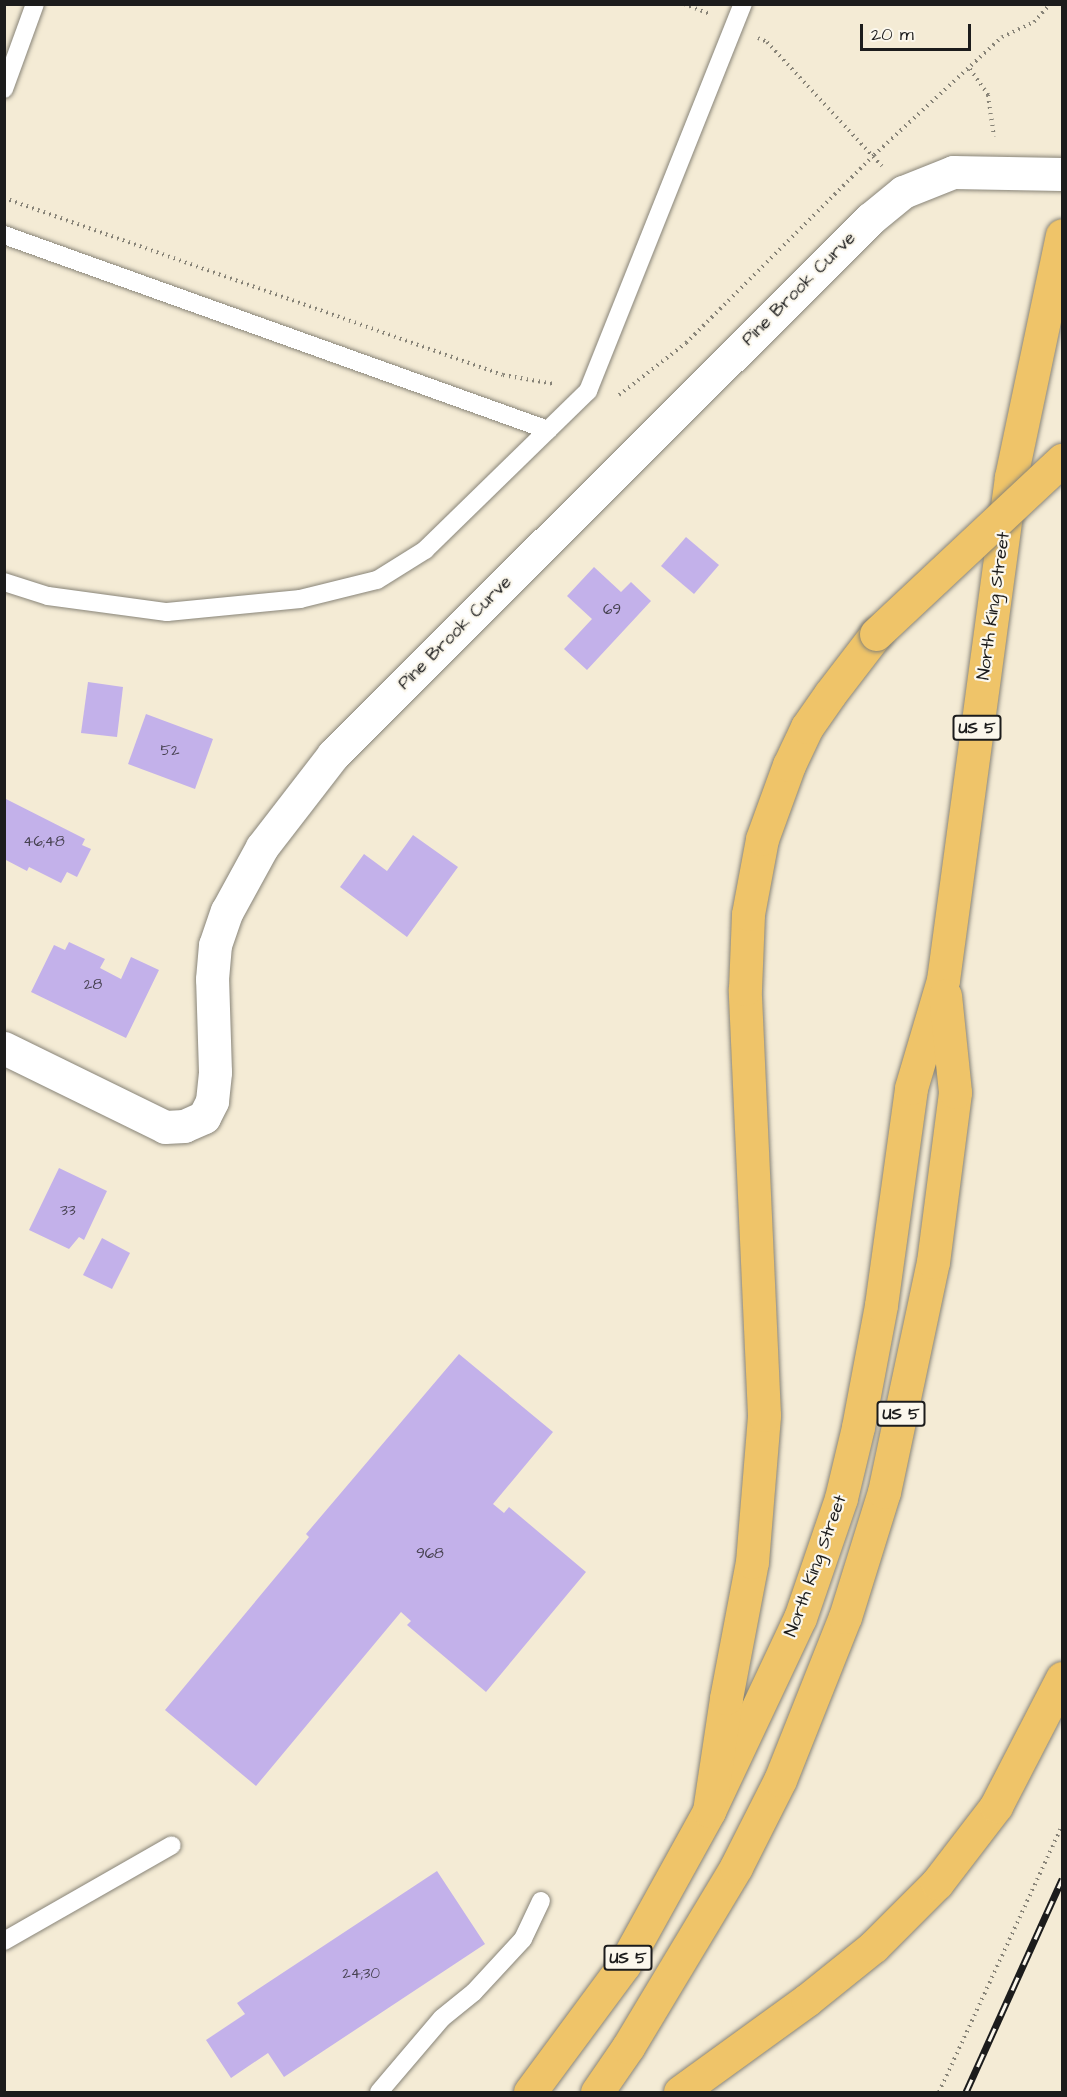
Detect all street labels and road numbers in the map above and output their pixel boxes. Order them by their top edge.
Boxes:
street label: Pine Brook Curve [738,228,860,350]
street label: North King Street [973,531,1015,681]
street label: Pine Brook Curve [394,572,516,694]
road number: US 5 [952,715,1002,741]
road number: US 5 [876,1401,926,1427]
street label: North King Street [780,1492,852,1640]
road number: US 5 [602,1945,654,1971]

